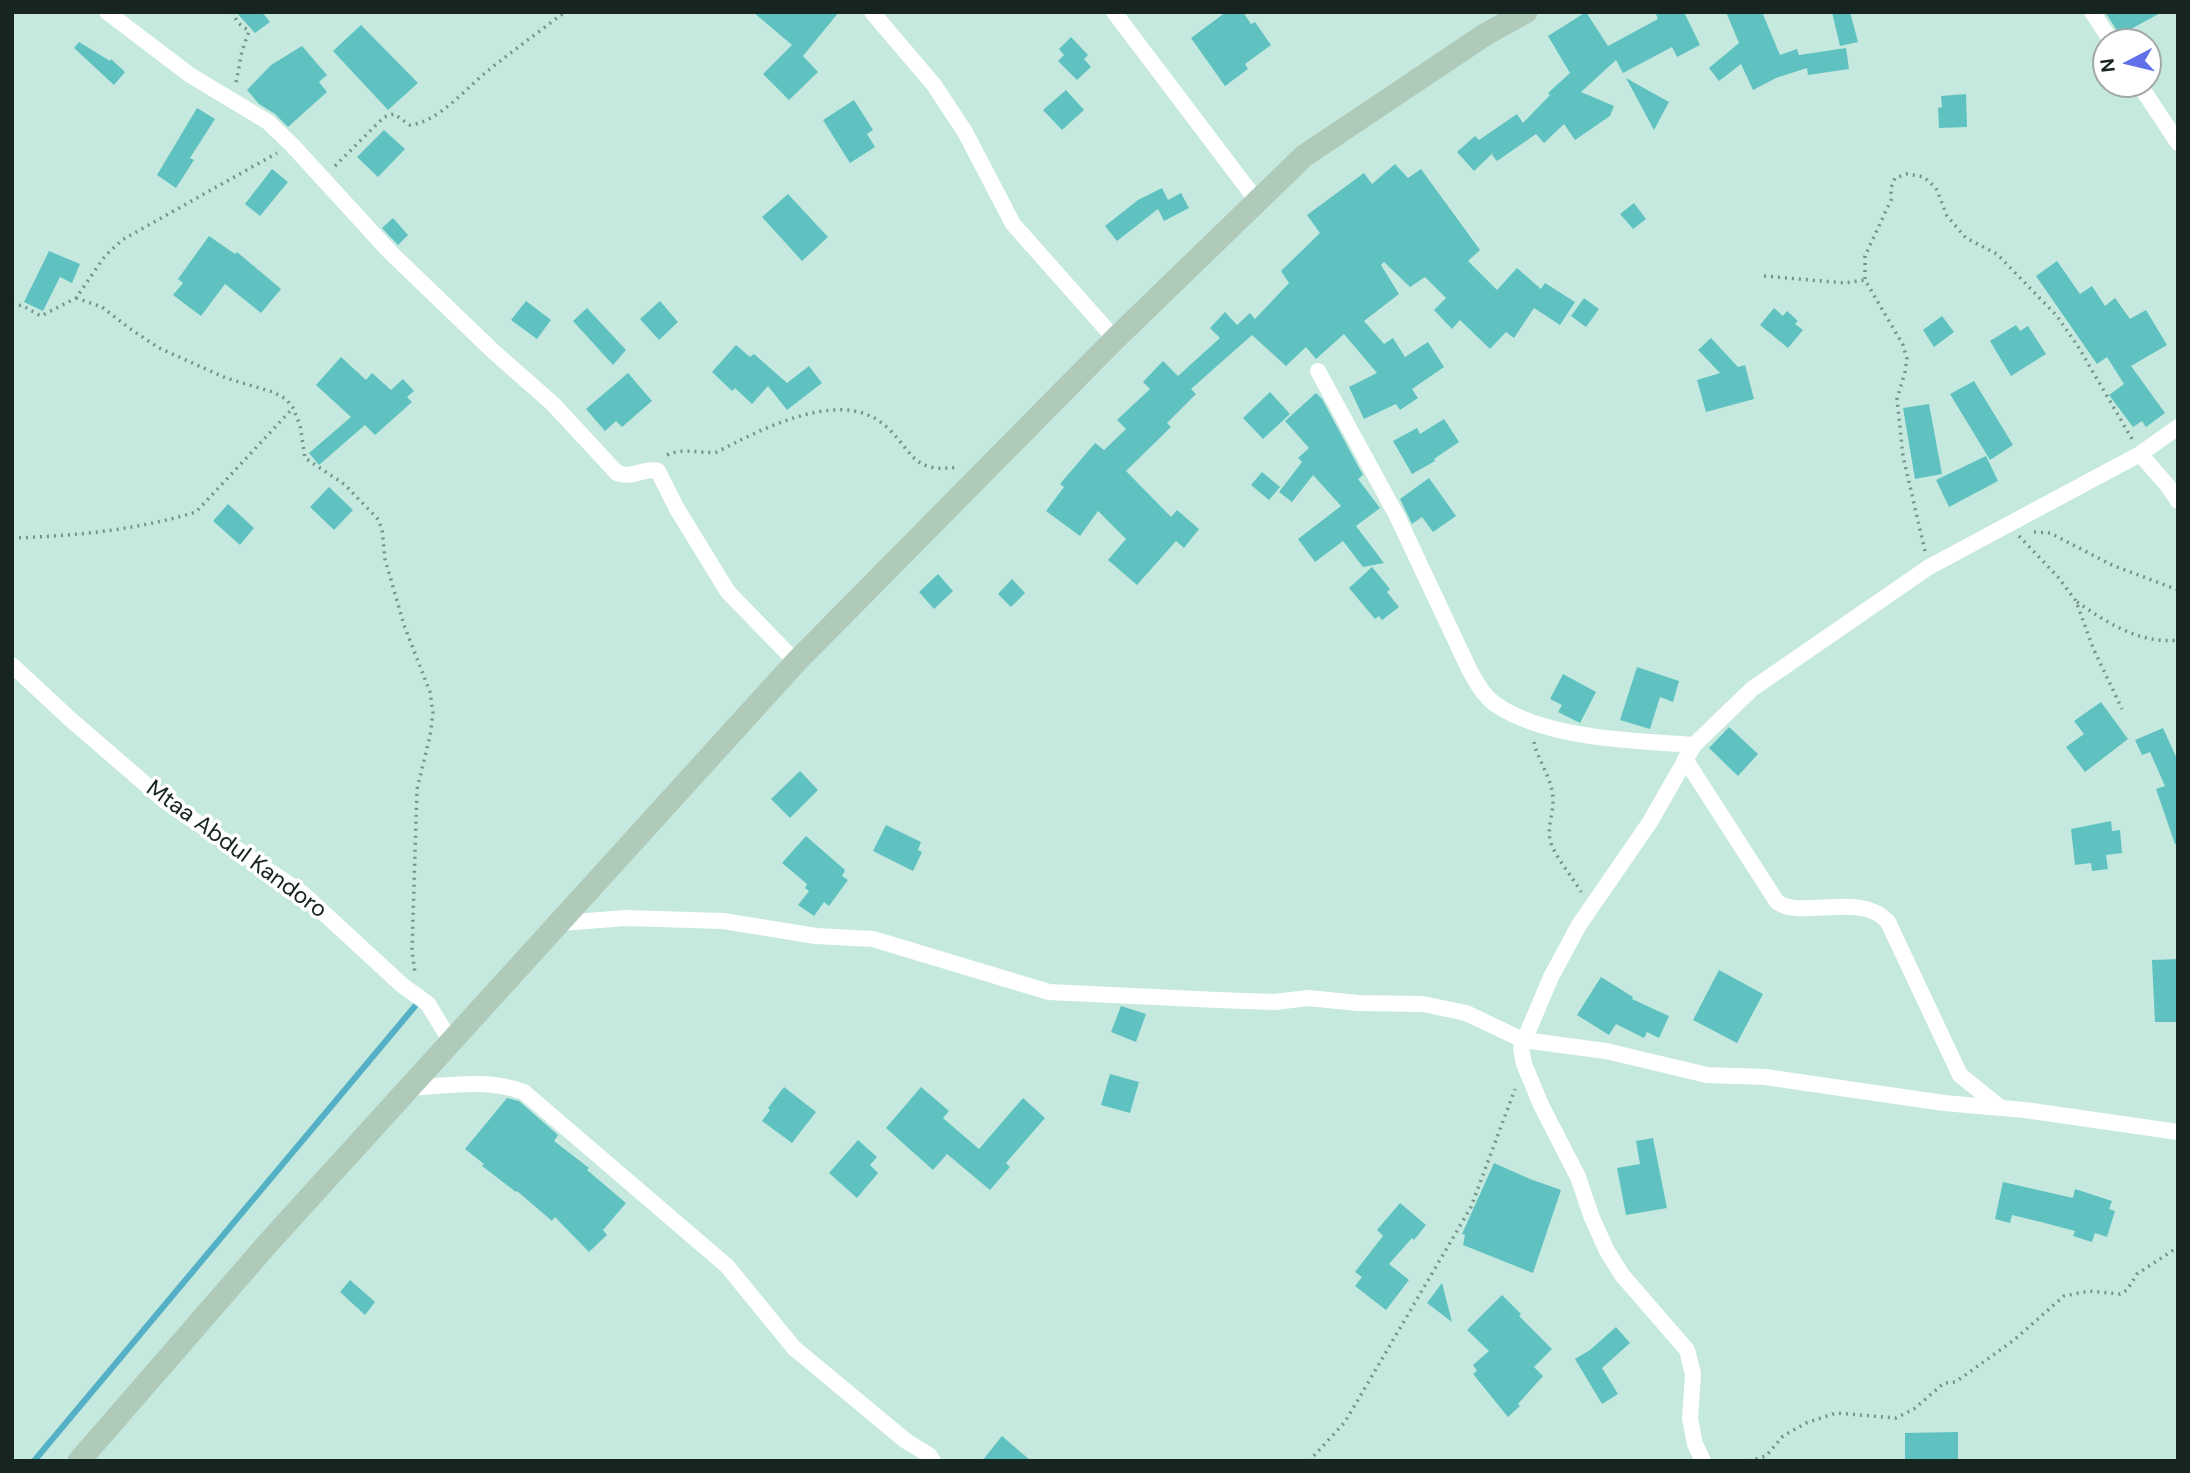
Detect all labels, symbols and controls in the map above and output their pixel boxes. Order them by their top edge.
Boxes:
north arrow [2092,28,2162,98]
text: N [2094,57,2121,74]
street label: Mtaa Abdul Kandoro [140,775,332,925]

